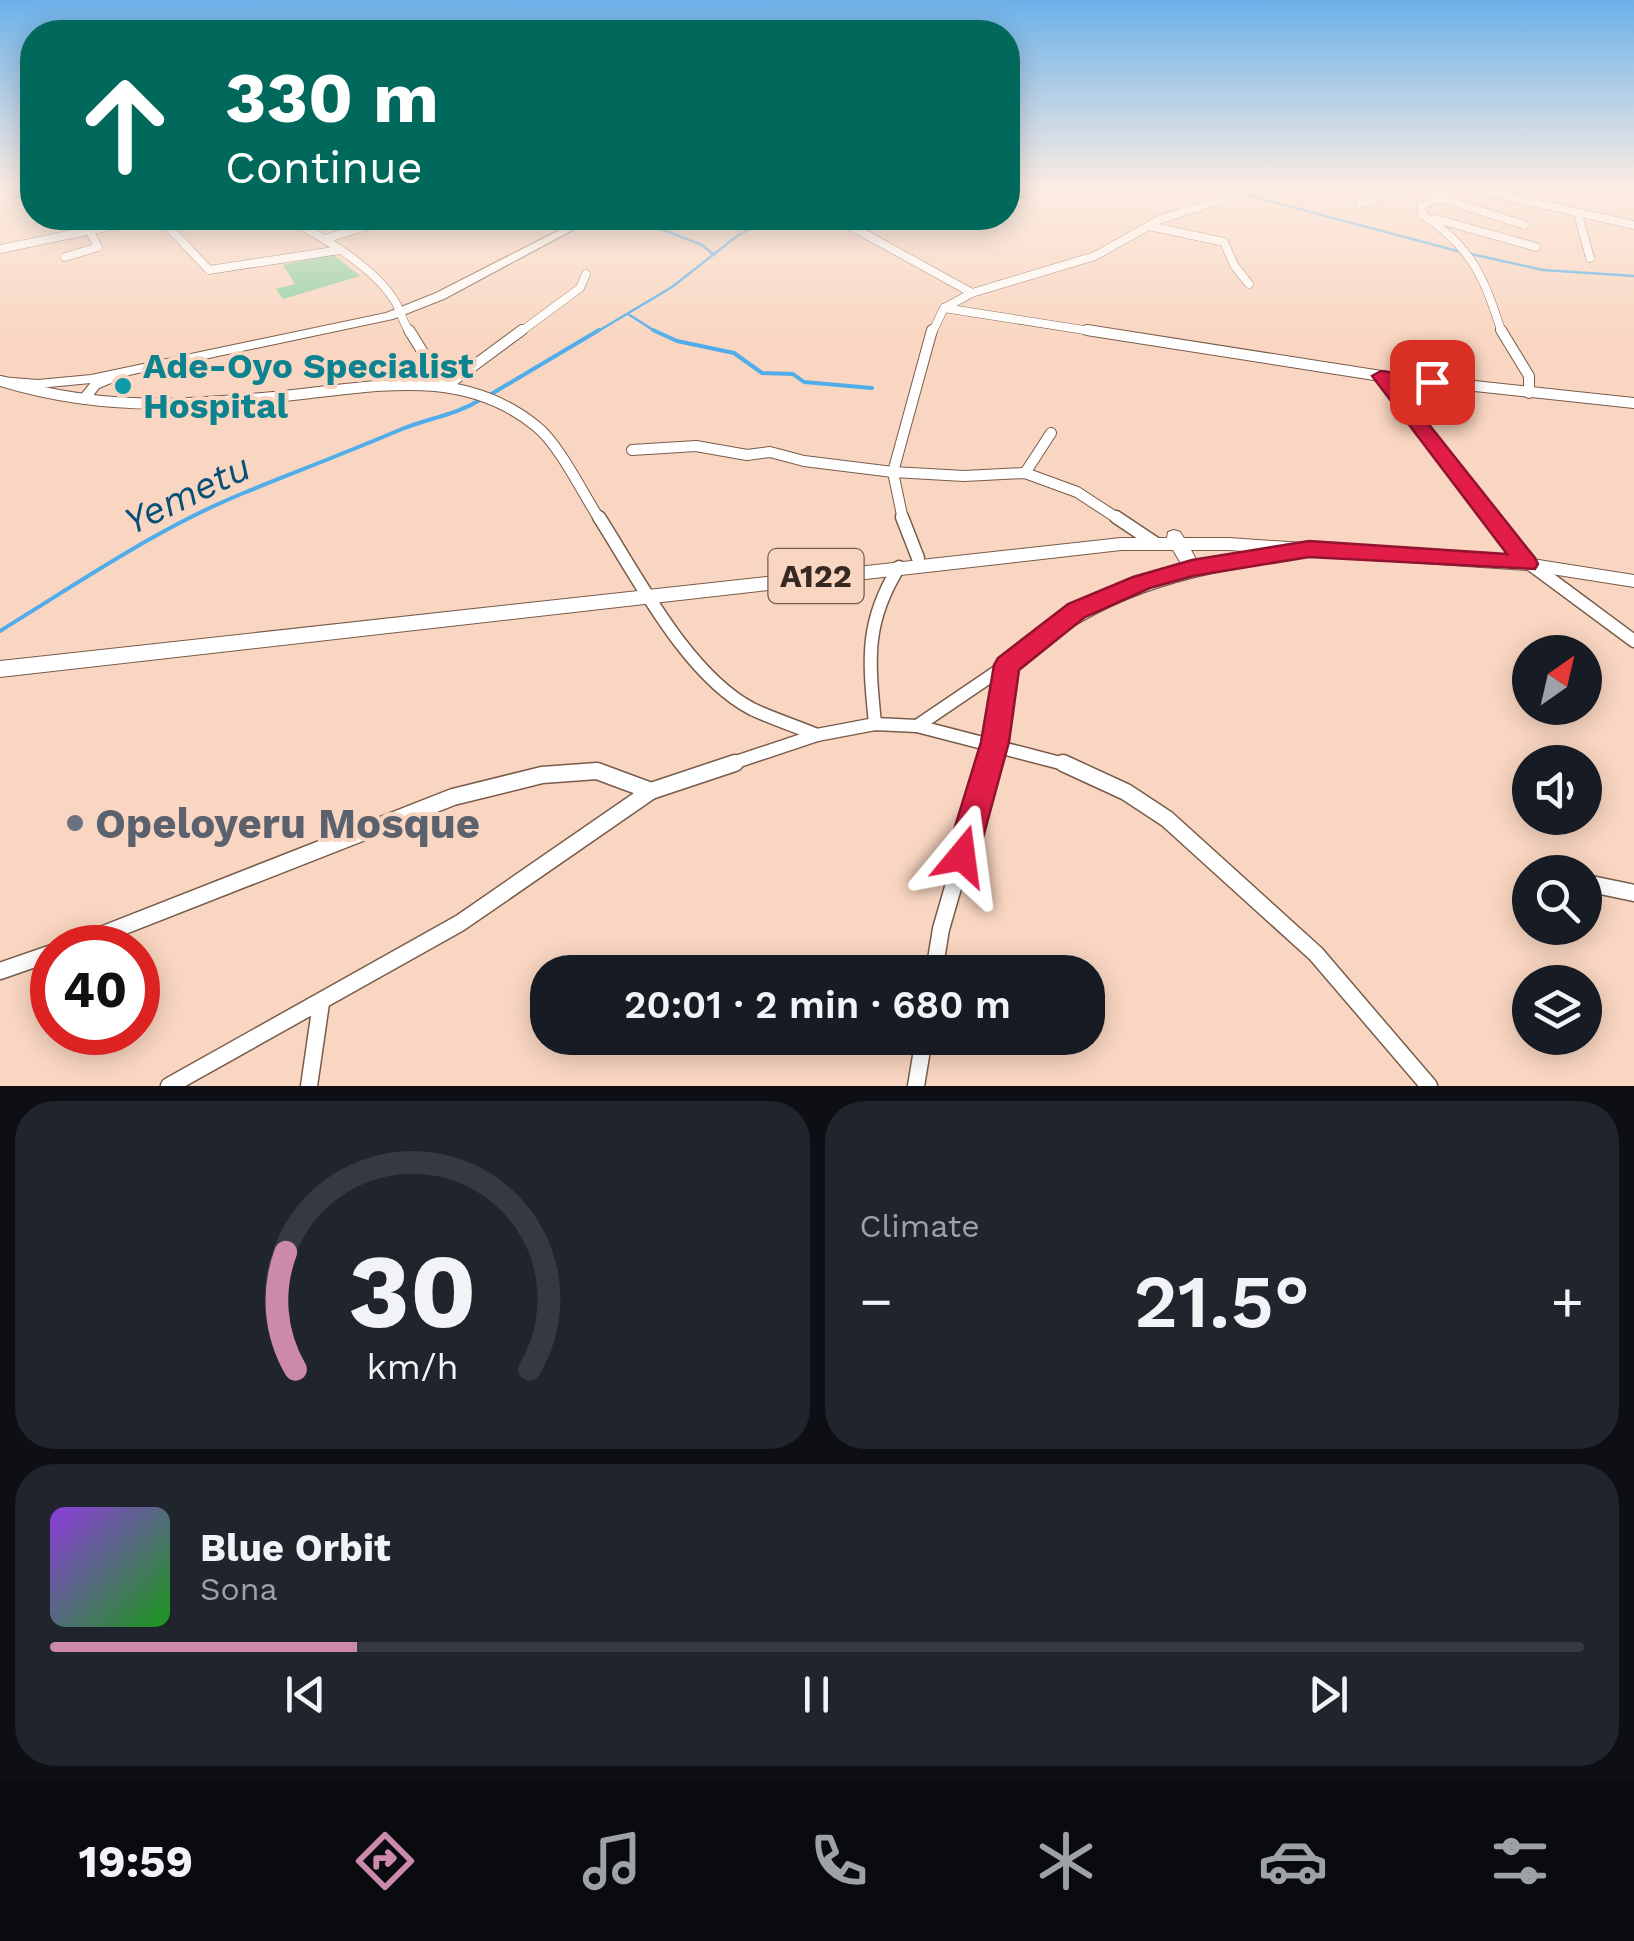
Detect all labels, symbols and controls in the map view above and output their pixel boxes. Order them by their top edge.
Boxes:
text: 330 m [225,57,439,139]
icon: ahead [60,60,190,190]
text: Continue [225,141,423,194]
pin [1390,340,1475,425]
place label: Ade-Oyo Specialist Hospital [143,345,474,427]
icon: arrive [1405,355,1460,410]
marker: Ade-Oyo Specialist Hospital [112,375,134,397]
water label: Yemetu [117,445,257,543]
road number: A122 [768,549,864,603]
north arrow [1512,635,1602,725]
map controls [1512,635,1602,1055]
button: sound [1512,745,1602,835]
place label: Opeloyeru Mosque [95,799,480,848]
position arrow [910,804,1014,908]
marker: Opeloyeru Mosque [64,812,86,834]
button: search [1512,855,1602,945]
speed limit sign: 40 [30,925,160,1055]
button: layers [1512,965,1602,1055]
text: 20:01 · 2 min · 680 m [624,983,1011,1027]
text: Climate [860,1207,980,1245]
text: 30 [348,1230,477,1352]
text: 21.5° [1134,1257,1310,1345]
text: − [860,1269,893,1333]
text: + [1551,1269,1584,1333]
text: km/h [366,1346,458,1388]
text: Blue Orbit [200,1526,391,1570]
text: Sona [200,1570,278,1608]
icon: previous [278,1667,333,1722]
icon: pause [789,1667,844,1722]
icon: next [1301,1667,1356,1722]
icon: directions [350,1826,420,1896]
icon: music [577,1826,647,1896]
icon: phone [804,1826,874,1896]
icon: climate [1031,1826,1101,1896]
icon: car [1258,1826,1328,1896]
icon: filters [1485,1826,1555,1896]
text: 19:59 [79,1835,193,1888]

